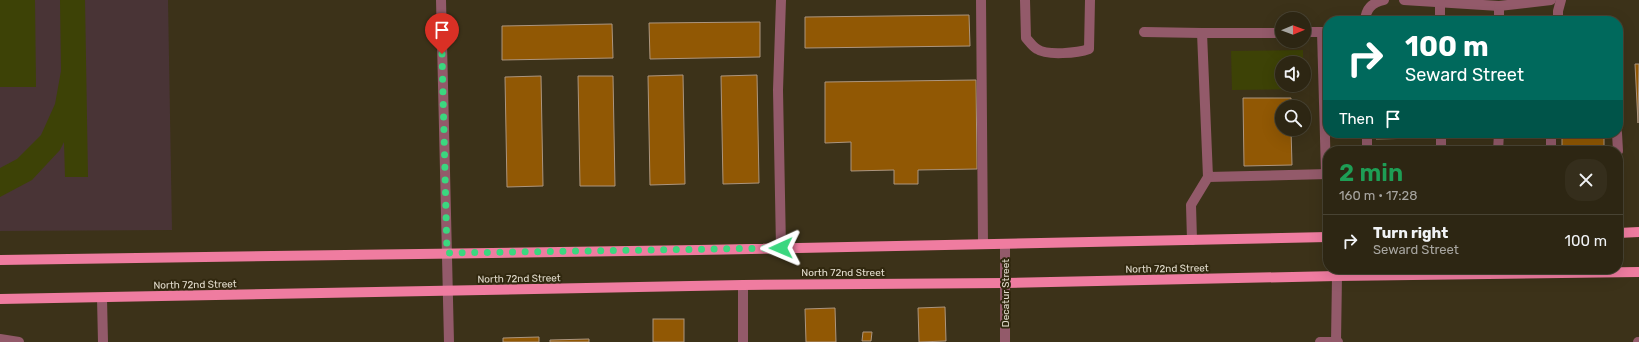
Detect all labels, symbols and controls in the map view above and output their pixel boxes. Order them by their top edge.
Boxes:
north arrow [1275,12,1311,48]
map controls [1275,12,1311,136]
pin [425,13,459,54]
icon: arrive [431,19,453,41]
text: 100 m [1405,30,1489,63]
icon: right [1339,32,1391,84]
button: sound [1275,56,1311,92]
text: Seward Street [1405,64,1524,86]
button: search [1275,100,1311,136]
icon: arrive [1382,108,1404,130]
text: Then [1339,110,1374,128]
text: 2 min [1339,159,1403,187]
button: close [1565,159,1607,201]
text: 160 m · 17:28 [1339,188,1418,203]
text: Turn right [1373,224,1448,242]
position arrow [760,227,802,269]
icon: right [1339,230,1361,252]
text: 100 m [1565,232,1607,250]
text: Seward Street [1373,242,1459,257]
street label: Decatur Street [1000,259,1012,327]
street label: North 72nd Street [1125,262,1209,276]
street label: North 72nd Street [801,267,885,279]
street label: North 72nd Street [477,272,561,286]
street label: North 72nd Street [153,278,237,292]

